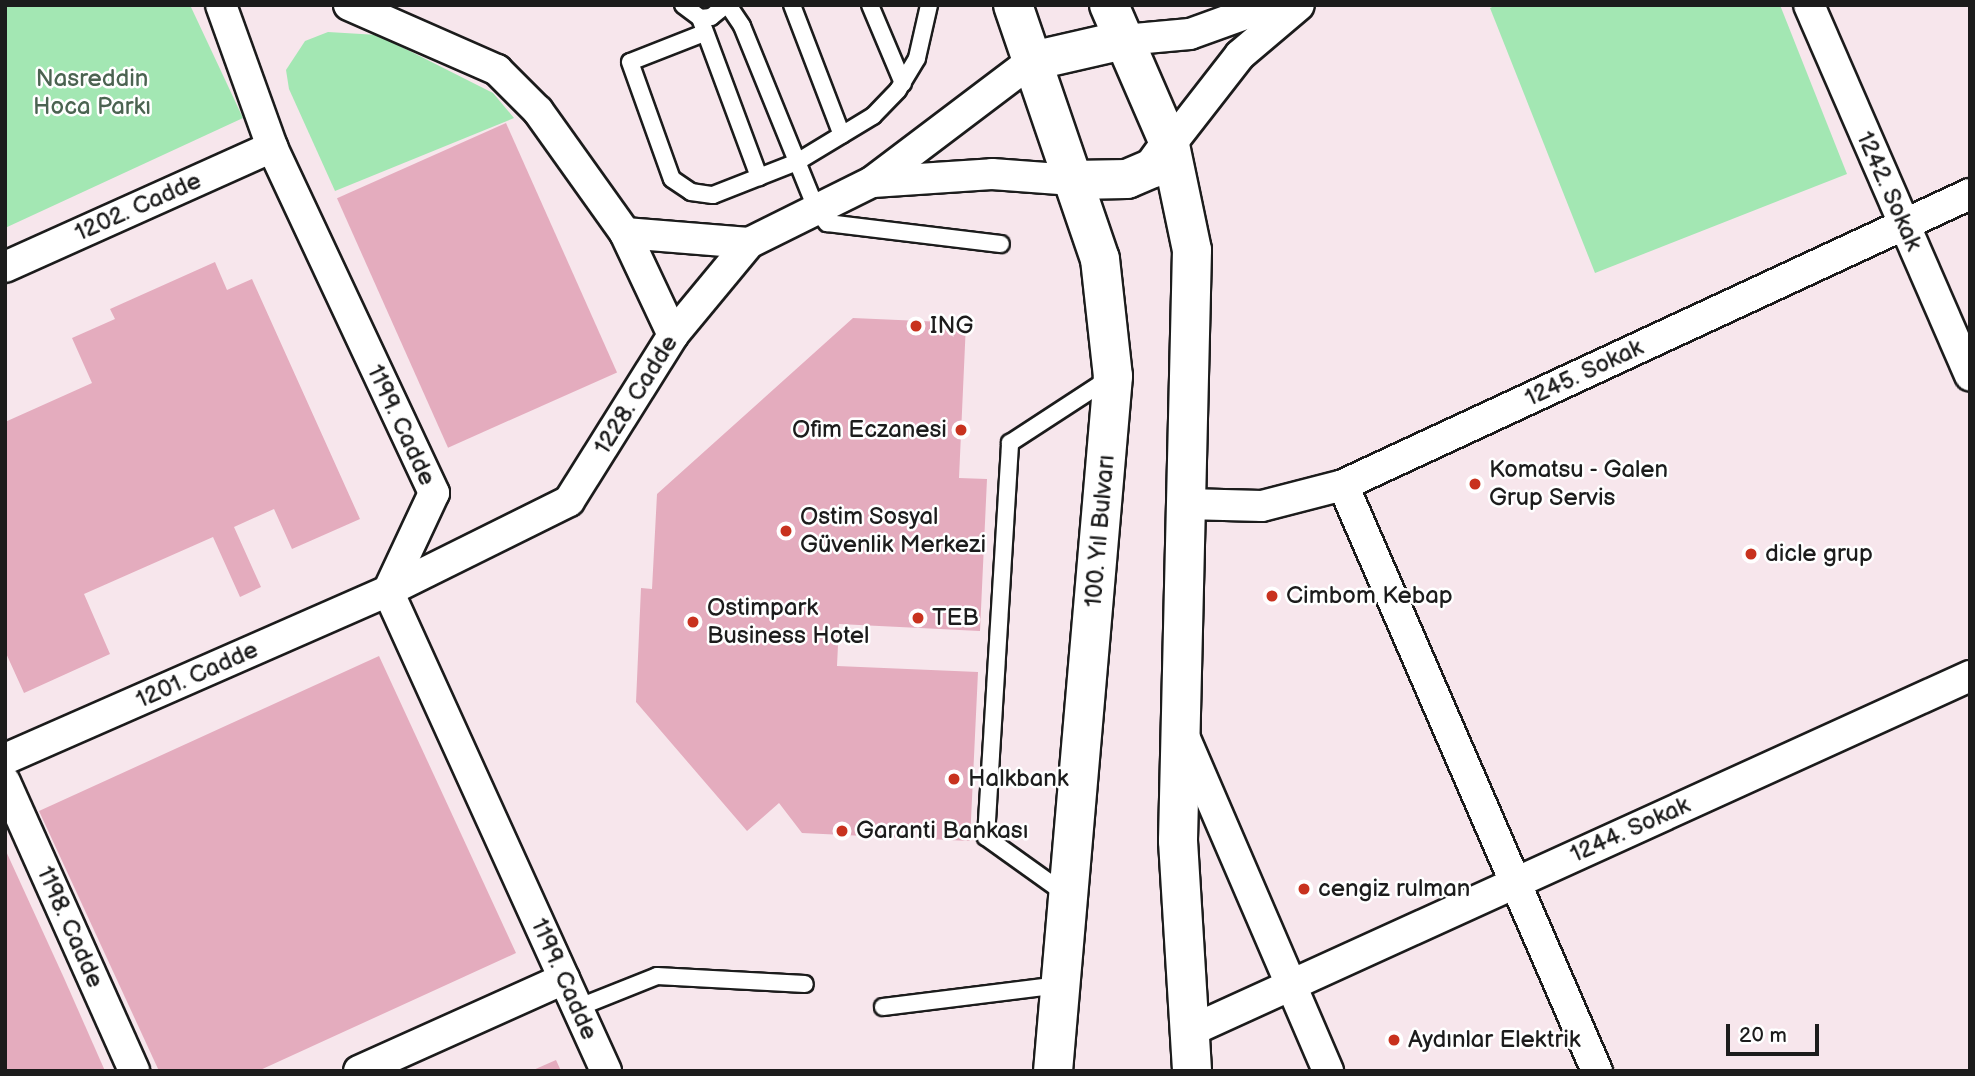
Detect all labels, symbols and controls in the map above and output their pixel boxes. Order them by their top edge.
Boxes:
park label: Nasreddin Hoca Parkı [33,65,151,121]
street label: 1242. Sokak [1850,127,1928,255]
street label: 1202. Cadde [70,166,206,248]
place label: ING [930,312,973,340]
marker: ING [908,318,924,334]
street label: 1228. Cadde [588,330,684,460]
street label: 1245. Sokak [1520,333,1648,413]
street label: 1199. Cadde [361,360,441,490]
place label: Ofim Eczanesi [792,416,947,444]
marker: Ofim Eczanesi [953,422,969,438]
street label: 100. Yıl Bulvarı [1079,453,1121,609]
place label: Komatsu - Galen Grup Servis [1489,456,1670,512]
marker: Komatsu - Galen Grup Servis [1467,476,1483,492]
place label: Ostim Sosyal Güvenlik Merkezi [800,503,986,559]
marker: Ostim Sosyal Güvenlik Merkezi [778,523,794,539]
place label: dicle grup [1765,540,1873,568]
marker: dicle grup [1743,546,1759,562]
place label: Cimbom Kebap [1286,582,1453,610]
marker: Cimbom Kebap [1264,588,1280,604]
place label: Ostimpark Business Hotel [707,594,869,650]
place label: TEB [932,604,979,632]
marker: TEB [910,610,926,626]
marker: Ostimpark Business Hotel [685,614,701,630]
street label: 1201. Cadde [132,635,262,715]
place label: Halkbank [968,765,1069,793]
marker: Halkbank [946,771,962,787]
street label: 1244. Sokak [1566,791,1694,869]
place label: Garanti Bankası [856,817,1028,845]
marker: Garanti Bankası [834,823,850,839]
street label: 1198. Cadde [30,862,110,992]
place label: cengiz rulman [1318,875,1470,903]
marker: cengiz rulman [1296,881,1312,897]
street label: 1199. Cadde [524,914,604,1044]
scale bar [1730,1010,1823,1054]
text: 20 m [1739,1023,1787,1048]
place label: Aydınlar Elektrik [1408,1026,1581,1054]
marker: Aydınlar Elektrik [1386,1032,1402,1048]

